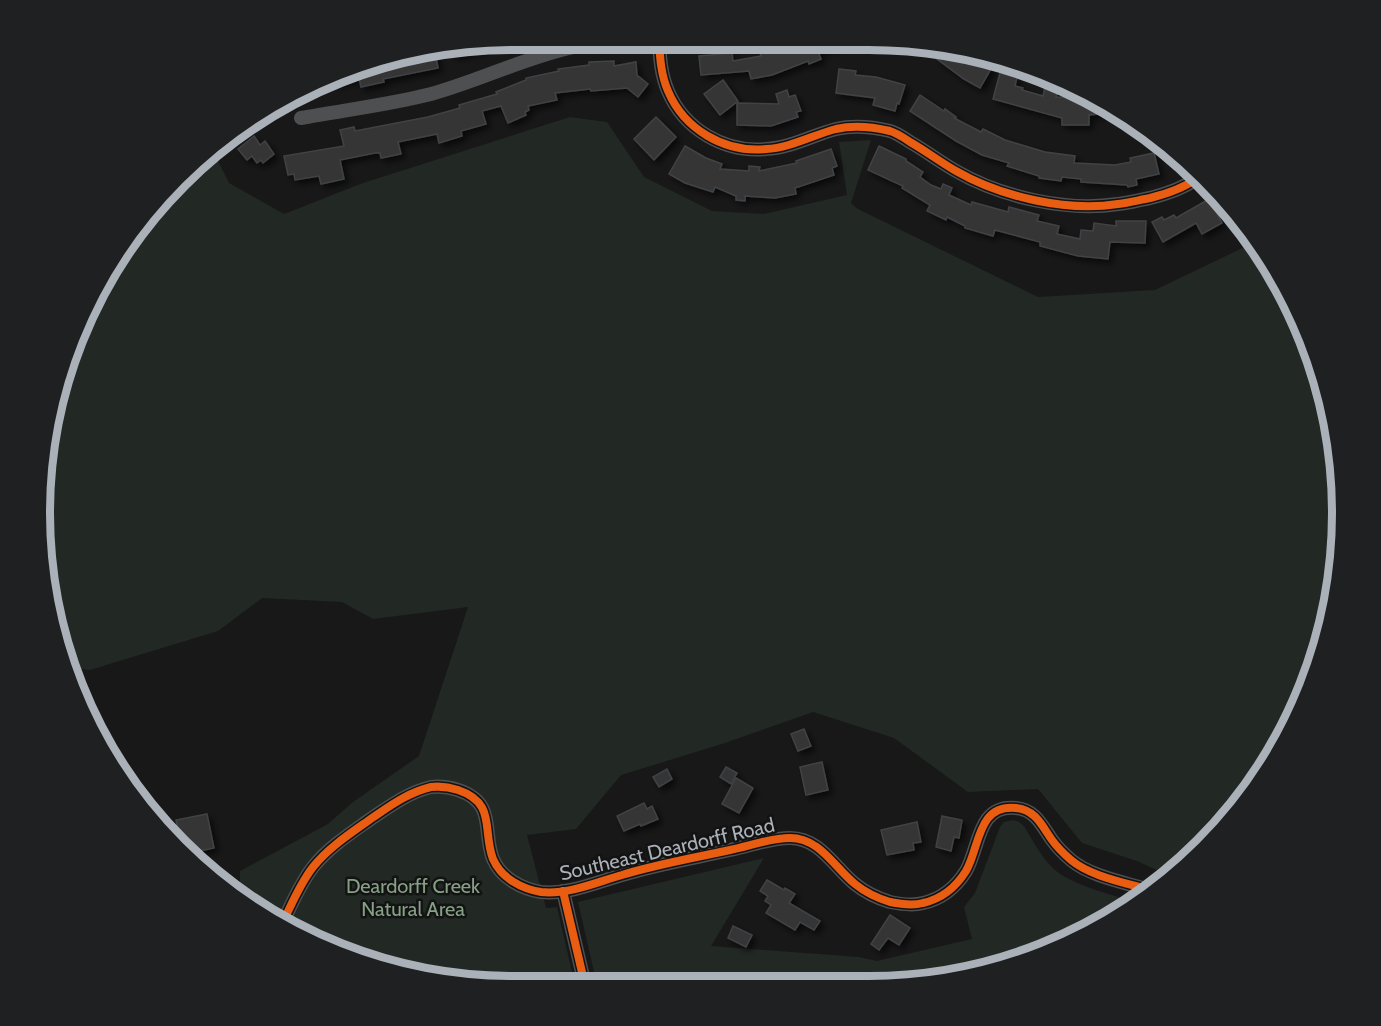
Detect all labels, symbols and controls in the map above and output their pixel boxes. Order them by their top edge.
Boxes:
street label: Southeast Deardorff Road [557,813,777,885]
park label: Deardorff Creek Natural Area [346,874,480,921]

